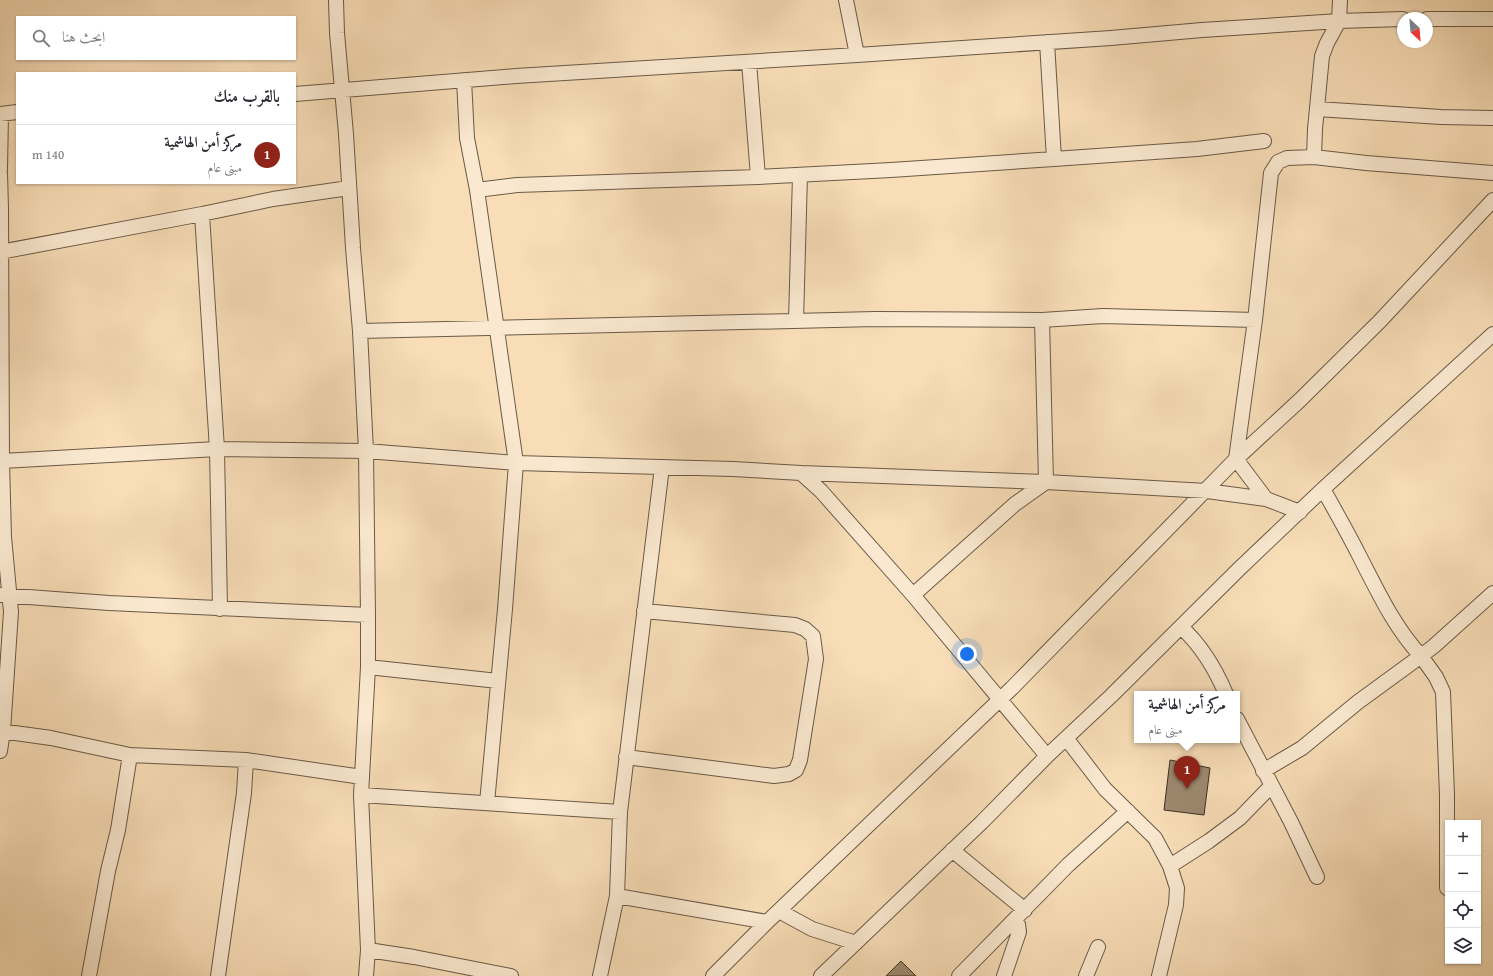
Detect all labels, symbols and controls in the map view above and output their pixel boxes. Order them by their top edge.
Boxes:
north arrow [1397,12,1433,48]
search box [16,16,296,60]
text: ابحث هنا [62,26,105,47]
icon: search [30,27,52,49]
text: بالقرب منك [213,83,280,108]
text: مركز أمن الهاشمية [164,131,242,152]
text: 140 m [32,145,64,164]
text: 1 [264,145,270,164]
text: مبنى عام [208,158,242,177]
your location [957,644,977,664]
popup [1134,691,1240,743]
text: مركز أمن الهاشمية [1148,693,1226,714]
text: مبنى عام [1148,720,1183,739]
pin: 1 [1174,756,1200,789]
map controls [1445,820,1481,964]
button: + [1445,820,1481,856]
button: − [1445,856,1481,892]
button: locate [1445,892,1481,928]
button: layers [1445,928,1481,964]

